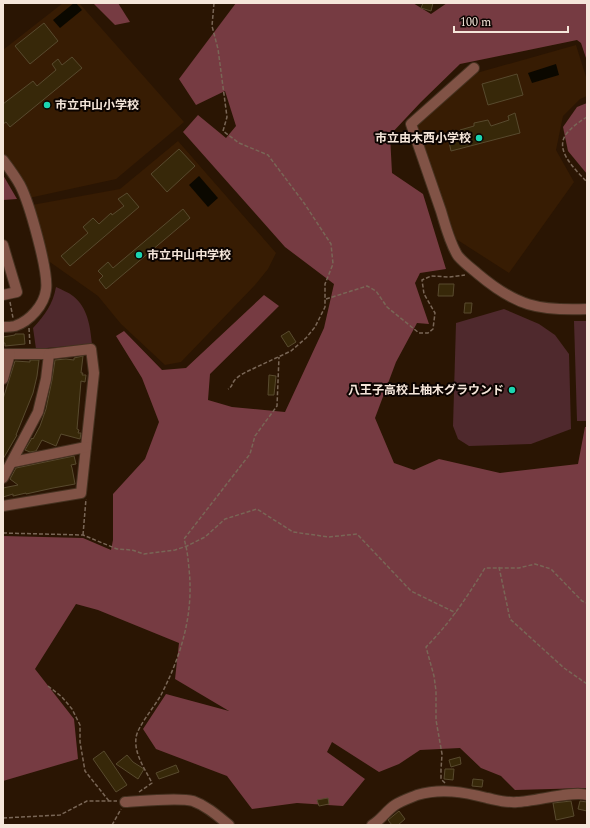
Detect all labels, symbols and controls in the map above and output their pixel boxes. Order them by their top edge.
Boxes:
scale bar [454,8,568,34]
text: 100 m [460,13,491,32]
place label: 市立中山小学校 [55,96,139,115]
marker: 市立中山小学校 [42,100,52,110]
place label: 市立由木西小学校 [375,129,471,148]
marker: 市立由木西小学校 [474,133,484,143]
place label: 市立中山中学校 [147,246,231,265]
marker: 市立中山中学校 [134,250,144,260]
place label: 八王子高校上柚木グラウンド [348,381,504,400]
marker: 八王子高校上柚木グラウンド [507,385,517,395]

